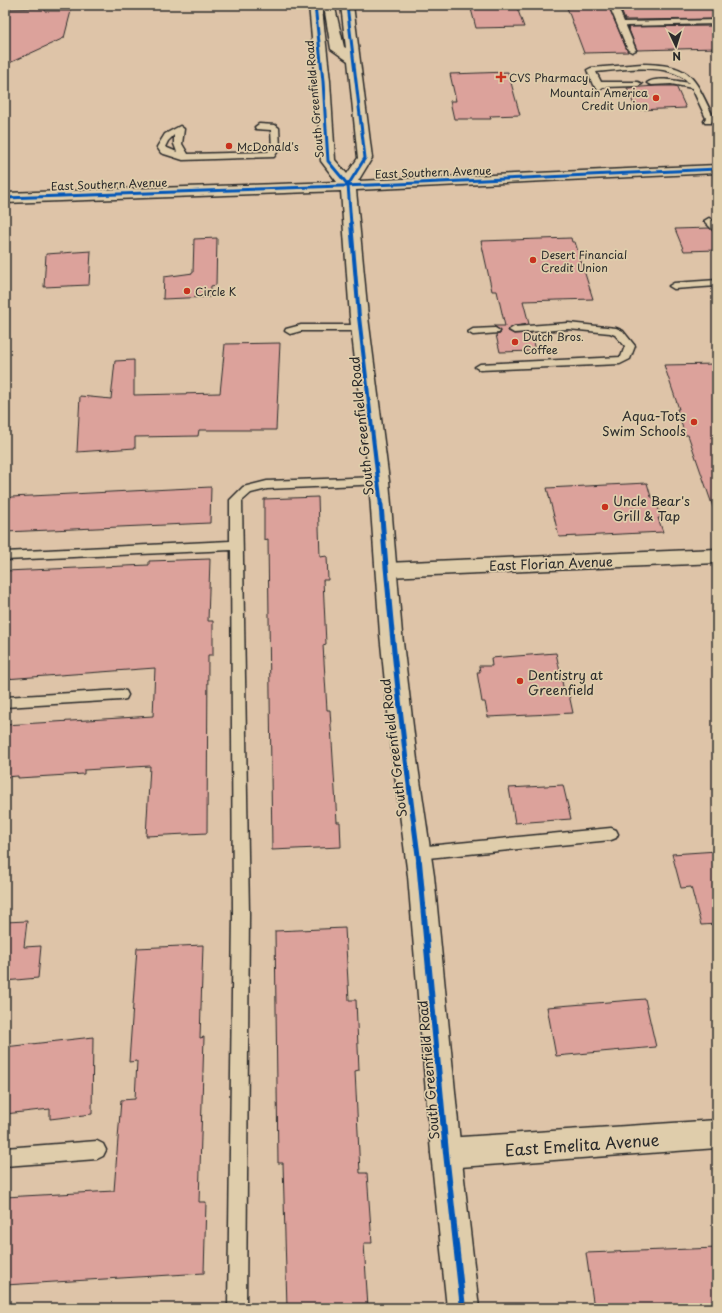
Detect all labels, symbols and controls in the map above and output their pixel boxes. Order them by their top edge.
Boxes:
north arrow [656,26,696,66]
street label: South Greenfield Road [300,39,328,159]
text: N [672,48,682,65]
place label: CVS Pharmacy [509,69,588,86]
marker: CVS Pharmacy [496,72,506,82]
place label: Mountain America Credit Union [550,84,648,114]
marker: Mountain America Credit Union [651,93,661,103]
place label: McDonald's [237,138,299,155]
marker: McDonald's [224,141,234,151]
street label: East Southern Avenue [374,161,492,183]
street label: East Southern Avenue [50,173,168,195]
place label: Desert Financial Credit Union [541,246,627,276]
marker: Desert Financial Credit Union [528,255,538,265]
place label: Circle K [195,283,237,300]
marker: Circle K [182,286,192,296]
place label: Dutch Bros. Coffee [523,328,584,358]
marker: Dutch Bros. Coffee [510,337,520,347]
street label: South Greenfield Road [344,356,378,496]
place label: Aqua-Tots Swim Schools [602,406,686,440]
marker: Aqua-Tots Swim Schools [689,417,699,427]
place label: Uncle Bear's Grill & Tap [613,491,690,525]
marker: Uncle Bear's Grill & Tap [600,502,610,512]
street label: East Florian Avenue [489,551,613,575]
place label: Dentistry at Greenfield [528,665,603,699]
marker: Dentistry at Greenfield [515,676,525,686]
street label: South Greenfield Road [375,678,411,818]
street label: South Greenfield Road [412,1000,444,1140]
street label: East Emelita Avenue [504,1127,660,1161]

